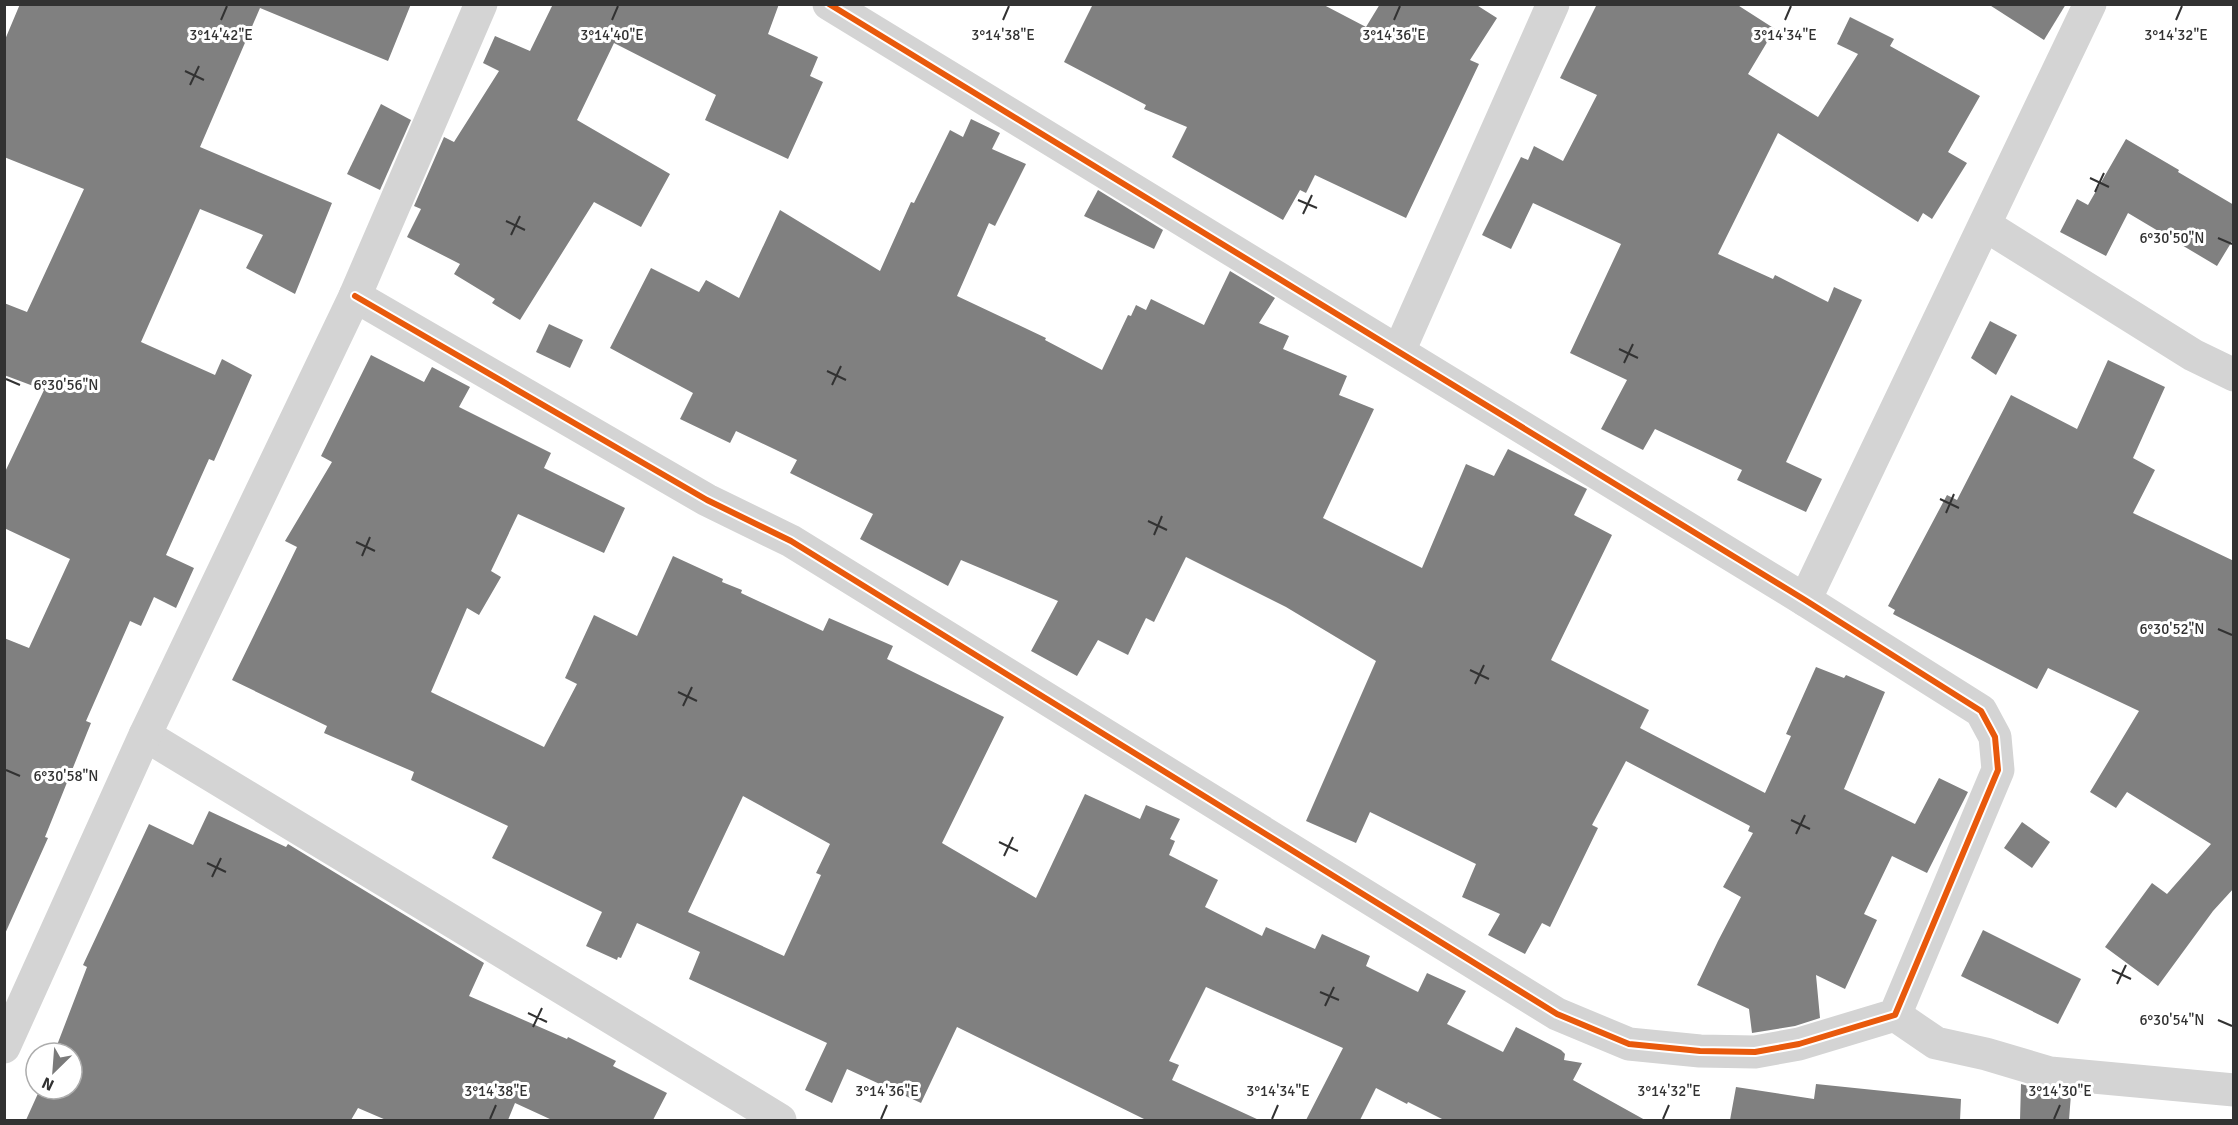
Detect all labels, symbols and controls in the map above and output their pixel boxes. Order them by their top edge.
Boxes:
text: 3°14'42"E [189,26,253,44]
text: 3°14'40"E [580,26,644,44]
text: 3°14'38"E [971,26,1035,44]
text: 3°14'36"E [1362,26,1426,44]
text: 3°14'34"E [1753,26,1817,44]
text: 3°14'32"E [2144,26,2208,44]
text: 6°30'50"N [2139,229,2205,247]
text: 6°30'56"N [33,376,99,394]
text: 6°30'52"N [2139,620,2205,638]
text: 6°30'58"N [33,767,99,785]
text: 6°30'54"N [2139,1011,2205,1029]
north arrow [24,1041,84,1101]
text: N [39,1072,57,1095]
text: 3°14'38"E [464,1082,528,1100]
text: 3°14'36"E [855,1082,919,1100]
text: 3°14'34"E [1246,1082,1310,1100]
text: 3°14'32"E [1637,1082,1701,1100]
text: 3°14'30"E [2028,1082,2092,1100]

